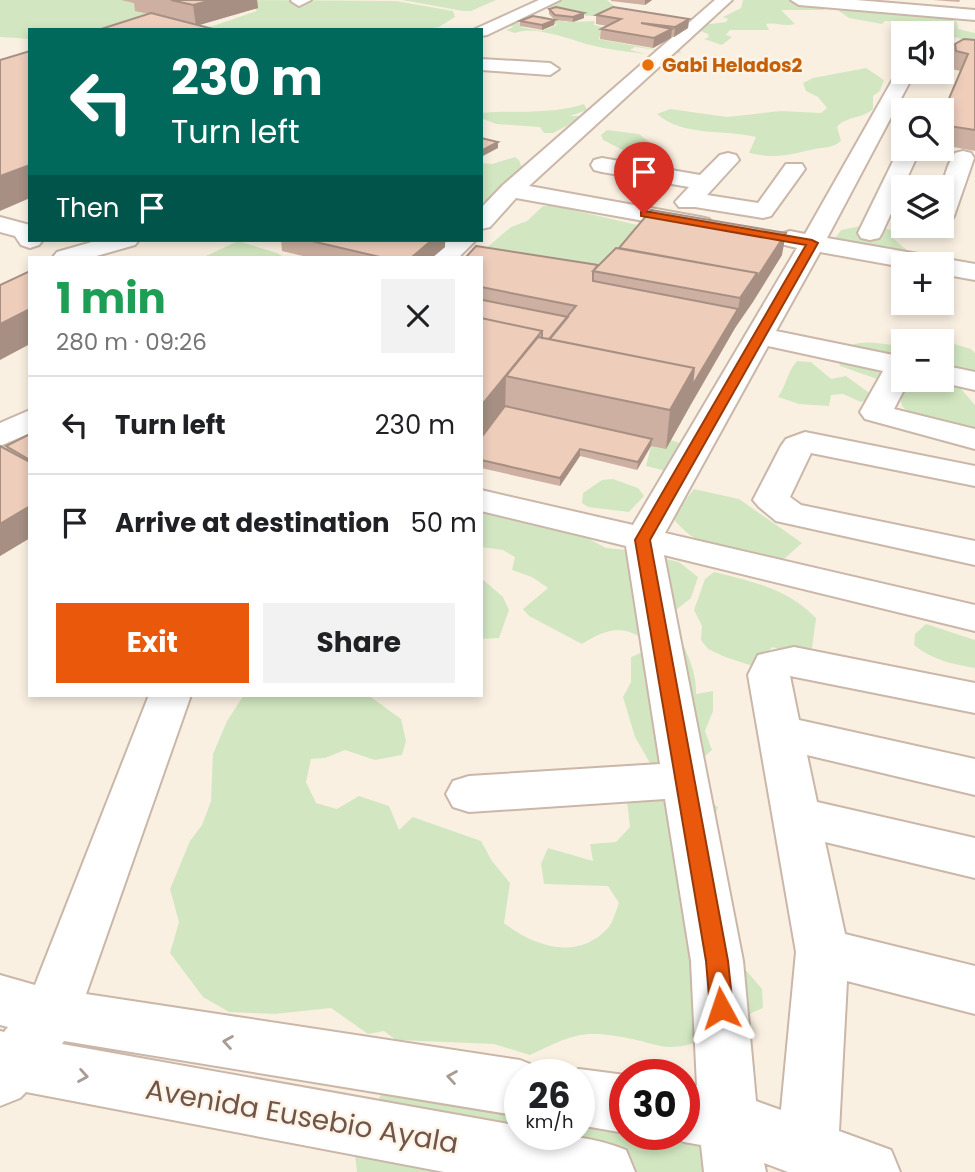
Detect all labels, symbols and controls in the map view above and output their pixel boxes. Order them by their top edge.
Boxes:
map controls [891,21,954,392]
button: sound [891,21,954,84]
text: 230 m [171,44,323,112]
place label: Gabi Helados2 [662,52,803,79]
icon: left [56,56,147,147]
marker: Gabi Helados2 [640,57,656,73]
button: search [891,98,954,161]
text: Turn left [171,109,300,154]
pin [614,142,674,214]
icon: arrive [625,153,663,191]
button: layers [891,175,954,238]
icon: arrive [133,189,171,227]
text: Then [56,190,119,226]
button: + [891,252,954,315]
text: 1 min [56,269,166,328]
button: close [381,279,455,353]
text: 280 m · 09:26 [56,326,207,358]
button: − [891,329,954,392]
icon: left [56,406,94,444]
text: Turn left [115,407,226,443]
text: 230 m [375,407,455,443]
icon: arrive [56,504,94,542]
text: Arrive at destination [115,505,390,541]
text: 50 m [411,505,477,541]
button: Exit [56,603,249,683]
button: Share [263,603,455,683]
position arrow [684,971,758,1045]
one-way arrow [222,1035,233,1050]
speed limit sign: 30 [609,1059,700,1150]
one-way arrow [77,1067,89,1082]
street label: Avenida Eusebio Ayala [142,1070,461,1163]
one-way arrow [446,1070,458,1085]
text: 26 [528,1071,571,1120]
text: km/h [526,1109,573,1134]

